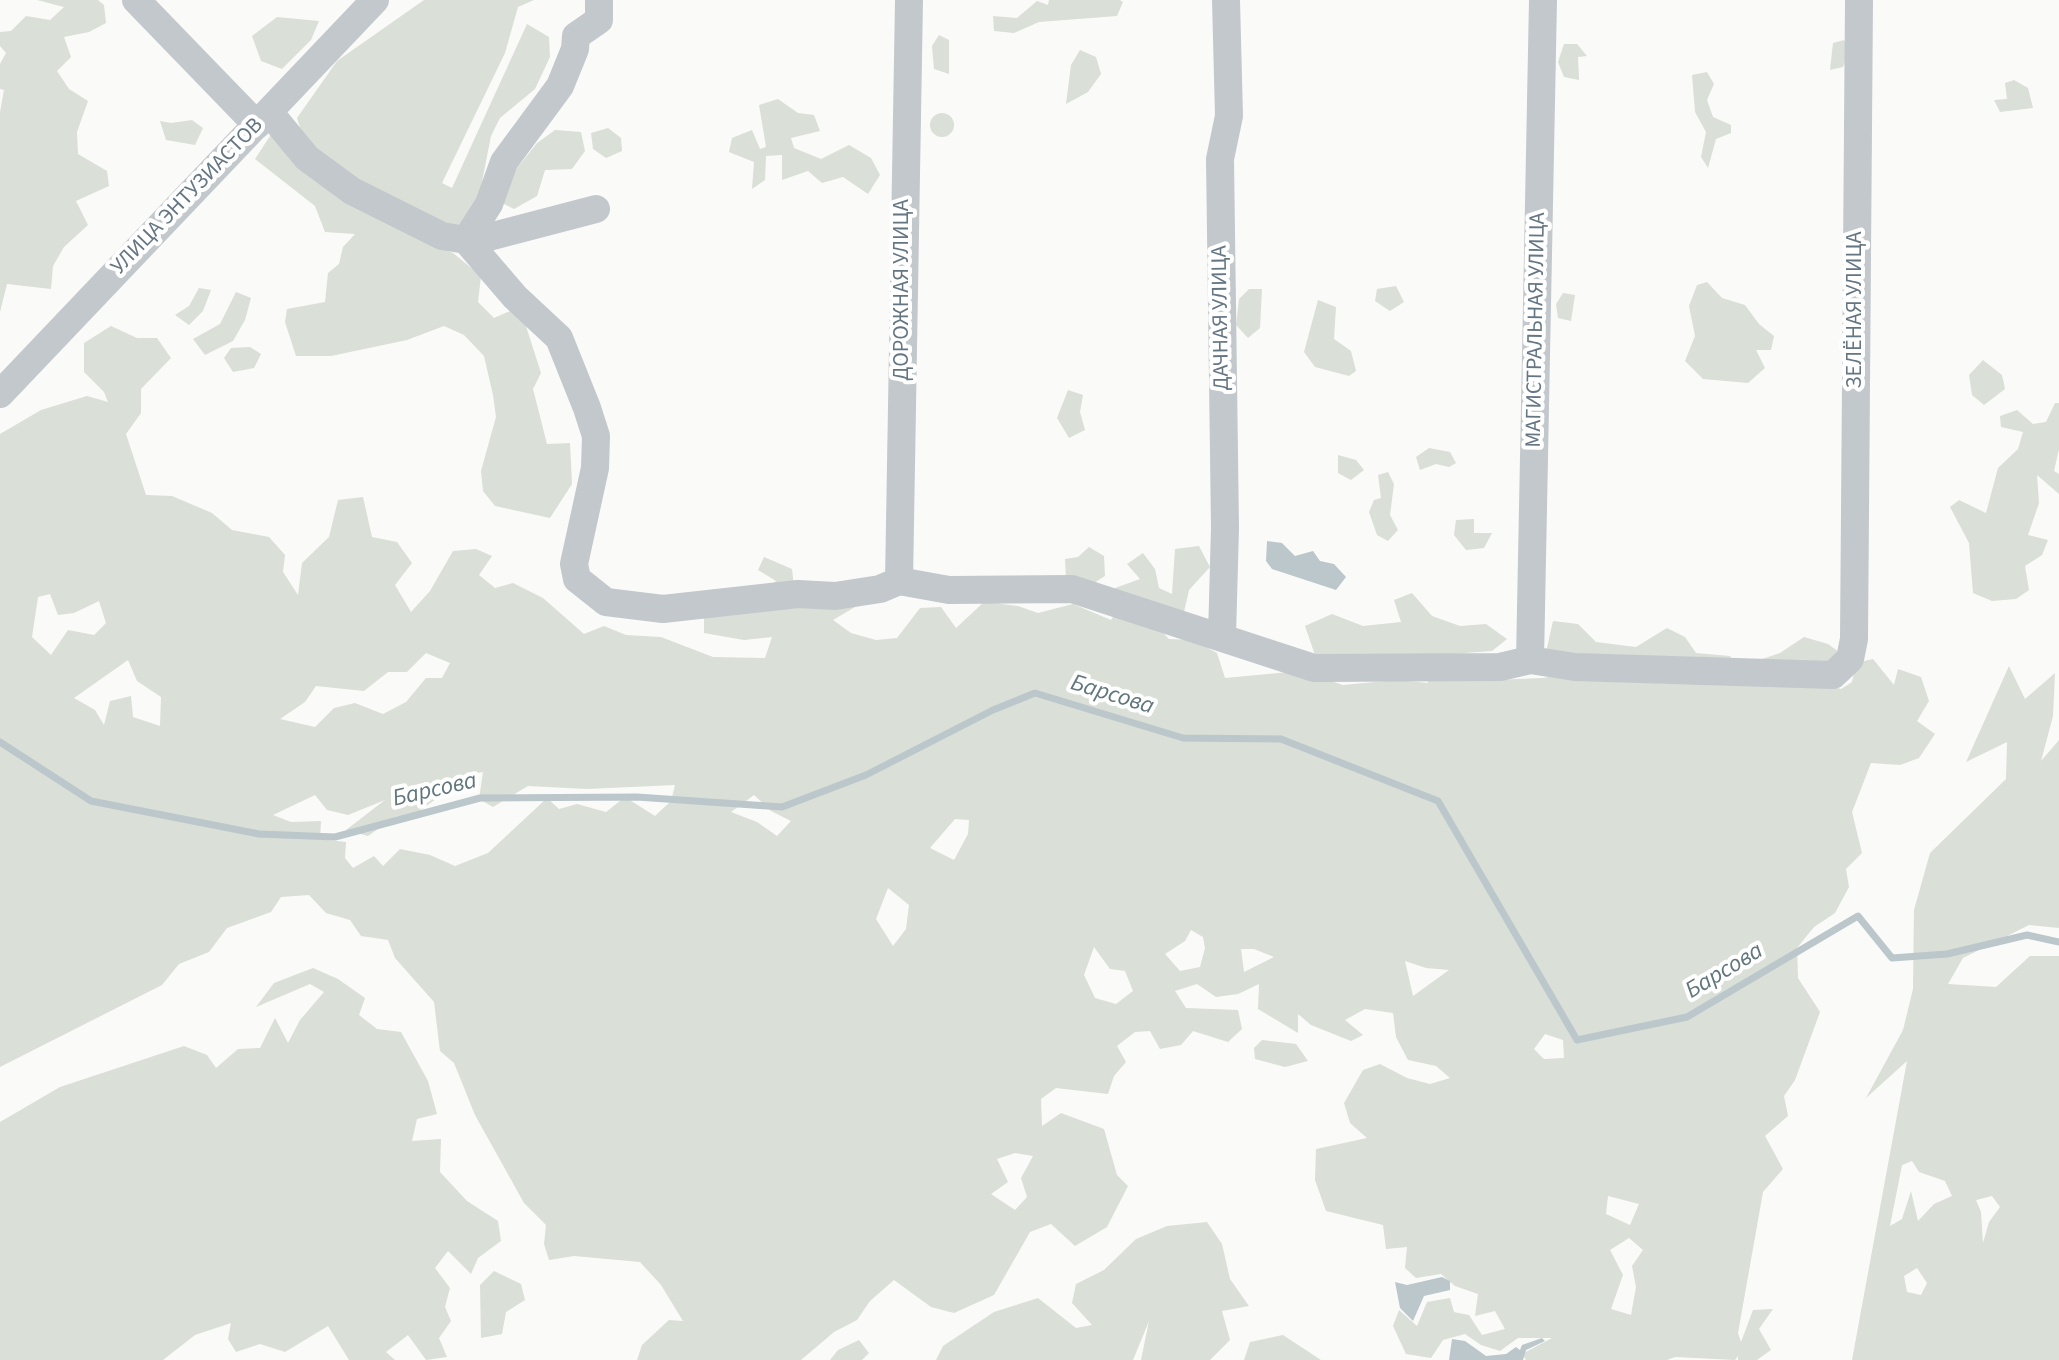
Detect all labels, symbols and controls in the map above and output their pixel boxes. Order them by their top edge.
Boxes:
street label: УЛИЦА ЭНТУЗИАСТОВ [106,113,270,281]
street label: ДОРОЖНАЯ УЛИЦА [890,199,916,381]
street label: МАГИСТРАЛЬНАЯ УЛИЦА [1522,212,1552,448]
street label: ЗЕЛЁНАЯ УЛИЦА [1843,232,1869,388]
street label: ДАЧНАЯ УЛИЦА [1208,245,1236,391]
water label: Барсова [1067,670,1157,722]
water label: Барсова [390,767,480,815]
water label: Барсова [1681,938,1769,1006]

